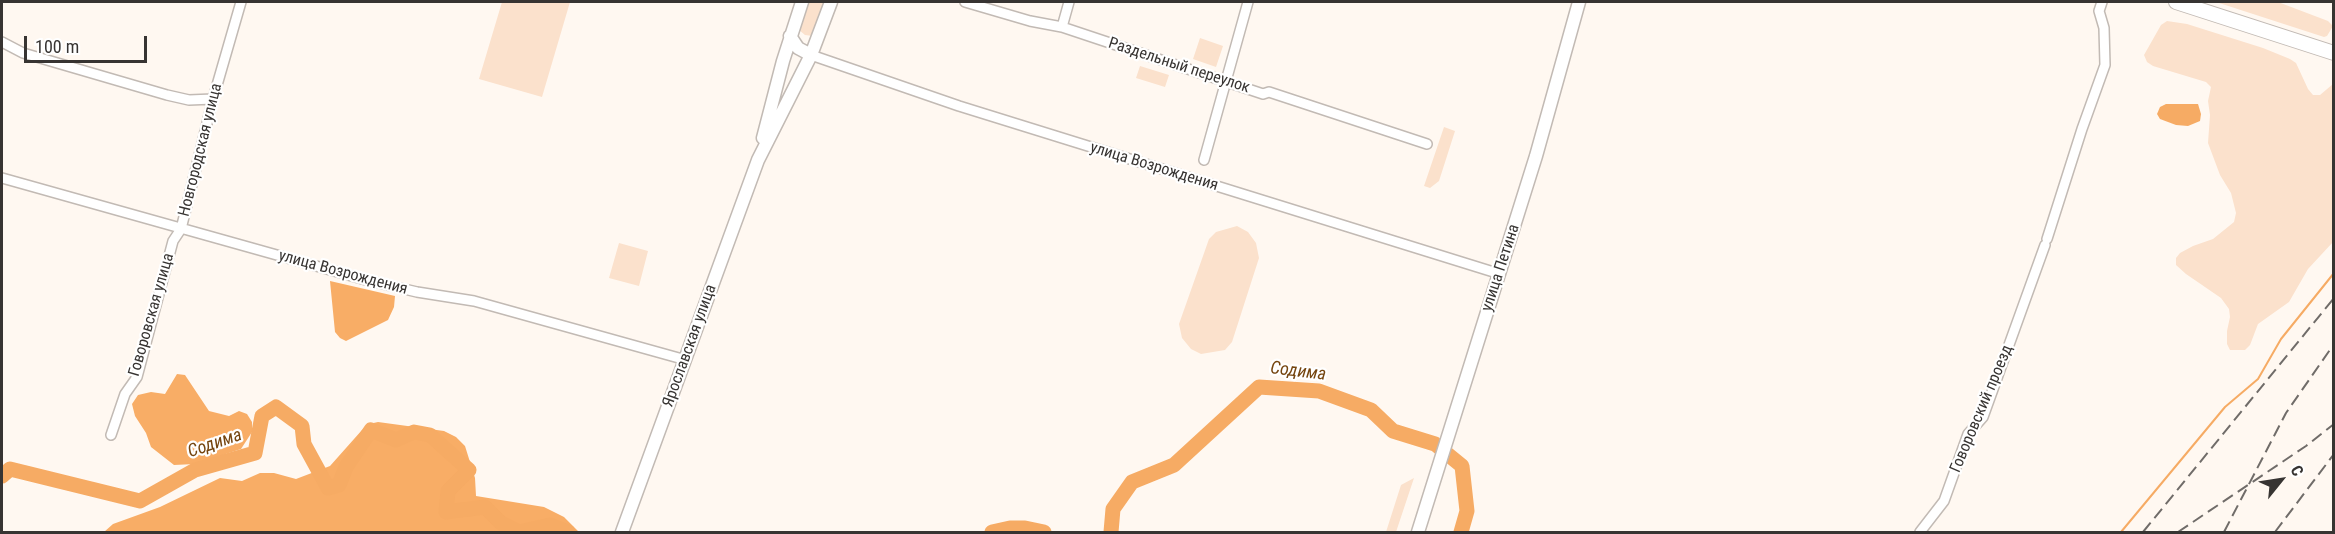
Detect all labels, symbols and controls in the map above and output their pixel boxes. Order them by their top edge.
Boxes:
scale bar [27,24,150,62]
street label: Раздельный переулок [1106,34,1252,98]
text: 100 m [35,36,79,57]
street label: Новгородская улица [175,81,227,219]
street label: улица Возрождения [1088,138,1220,196]
street label: улица Петина [1478,222,1524,314]
street label: улица Возрождения [276,247,410,299]
street label: Говоровская улица [125,251,179,379]
street label: Ярославская улица [659,282,721,410]
street label: Говоровский проезд [1946,342,2018,476]
water label: Содима [1269,358,1327,386]
water label: Содима [185,425,245,463]
north arrow [2251,450,2311,510]
text: С [2287,462,2308,479]

